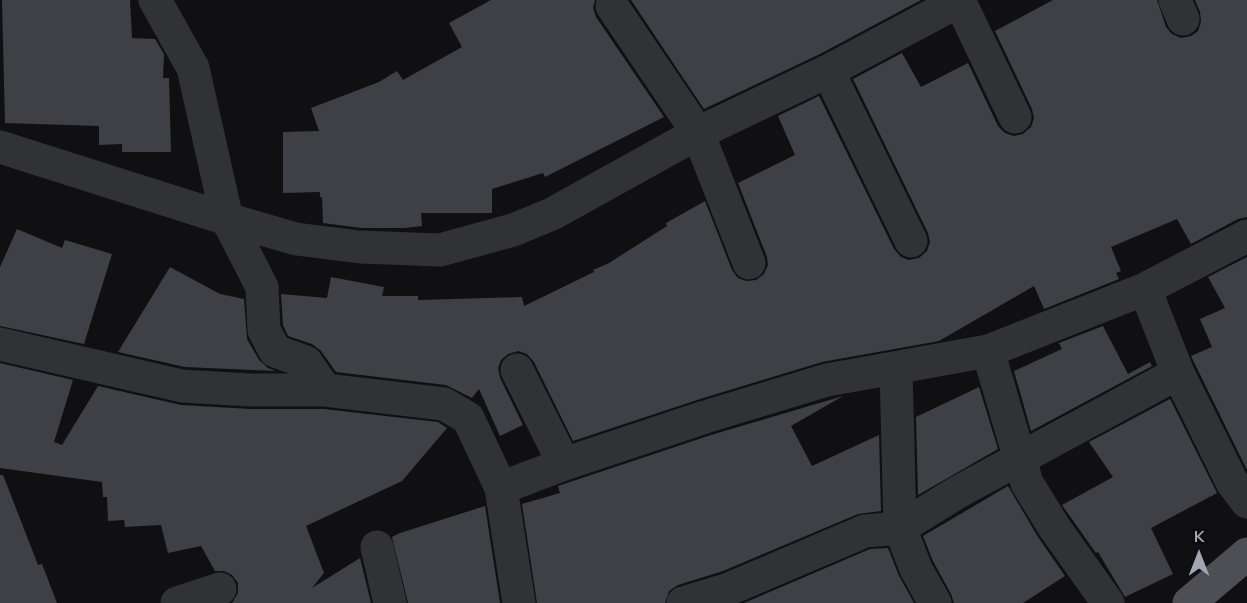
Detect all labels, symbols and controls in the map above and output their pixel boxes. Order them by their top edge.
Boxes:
north arrow [1169,525,1229,585]
text: K [1194,526,1204,548]

